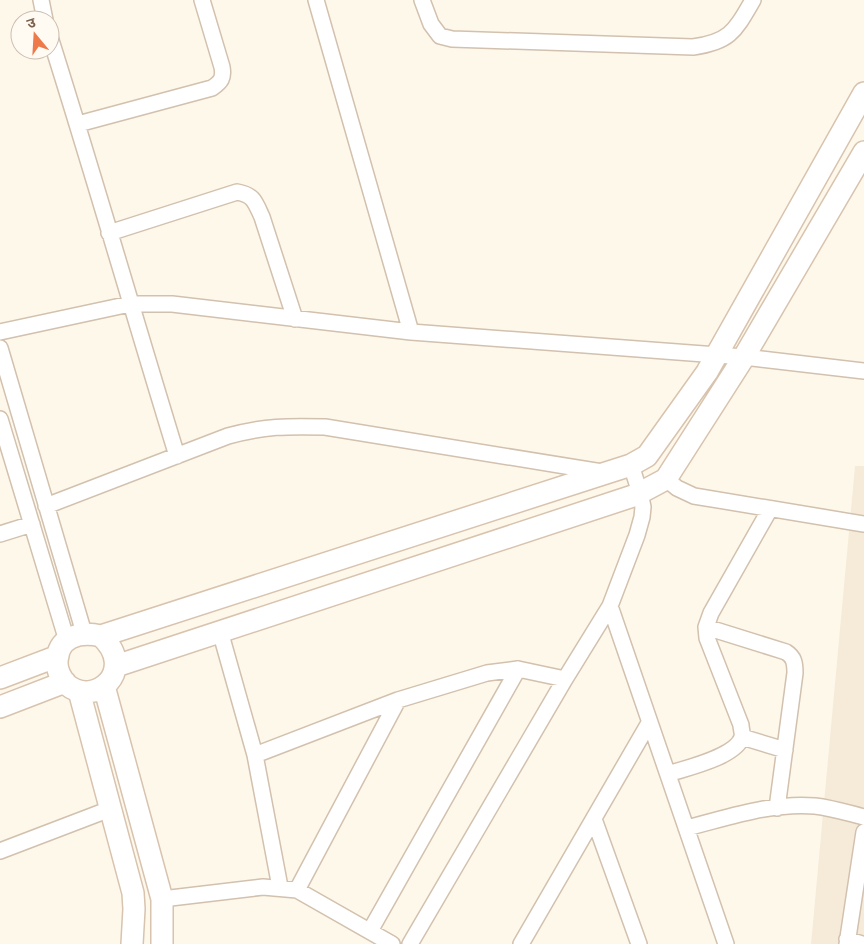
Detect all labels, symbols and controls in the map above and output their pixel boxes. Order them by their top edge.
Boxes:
north arrow [10,10,60,60]
text: उ [24,13,38,32]

